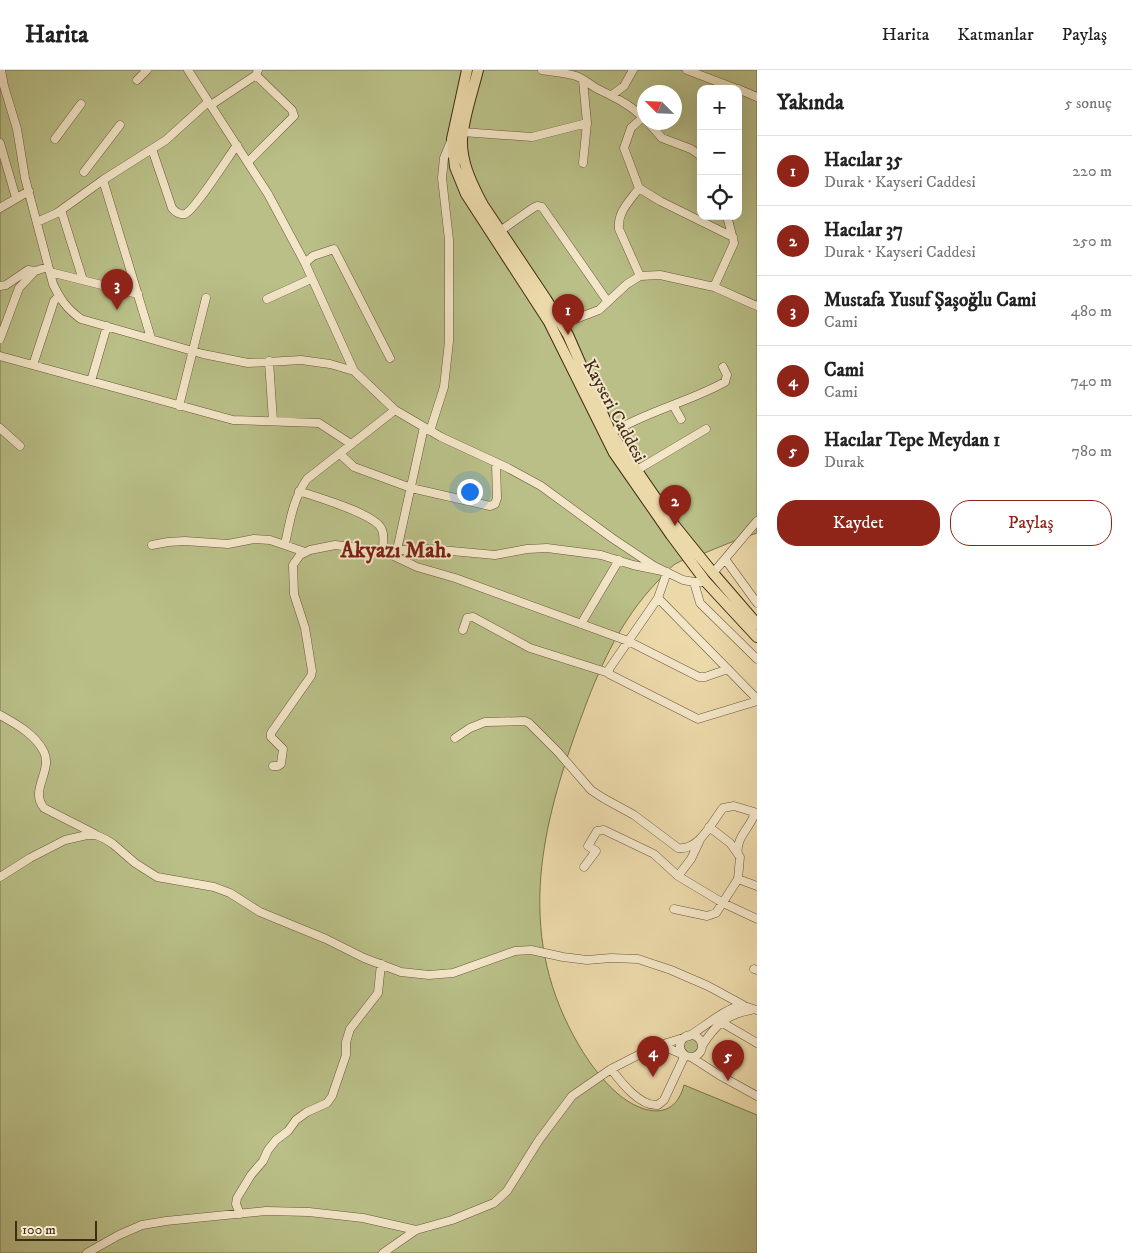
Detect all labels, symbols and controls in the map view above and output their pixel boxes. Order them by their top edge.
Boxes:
text: Harita [25,20,88,50]
text: Harita [882,24,929,46]
text: Katmanlar [957,24,1034,46]
text: Paylaş [1062,24,1107,46]
north arrow [637,85,682,130]
map controls [697,85,742,220]
button: + [697,85,742,130]
text: Yakında [777,90,844,116]
text: 5 sonuç [1065,93,1112,113]
button: − [697,130,742,175]
text: Hacılar 35 [824,149,903,172]
text: 1 [790,161,796,181]
text: 220 m [1072,161,1112,181]
text: Durak · Kayseri Caddesi [824,172,976,192]
button: locate [697,175,742,220]
text: Hacılar 37 [824,219,903,242]
text: 2 [789,231,797,251]
text: 250 m [1072,231,1112,251]
text: Durak · Kayseri Caddesi [824,242,976,262]
pin: 3 [101,269,133,310]
text: Mustafa Yusuf Şaşoğlu Cami [824,289,1036,312]
pin: 1 [552,294,584,335]
text: 3 [790,301,796,321]
text: 480 m [1071,301,1112,321]
text: Cami [824,312,858,332]
street label: Kayseri Caddesi [578,356,650,466]
text: Cami [824,359,864,382]
text: 4 [788,371,798,391]
text: 740 m [1071,371,1112,391]
text: Cami [824,382,858,402]
text: Hacılar Tepe Meydan 1 [824,429,1000,452]
text: 5 [789,441,797,461]
text: 780 m [1072,441,1112,461]
text: Durak [824,452,864,472]
your location [457,479,483,505]
pin: 2 [659,485,691,526]
button: Kaydet [777,500,940,546]
button: Paylaş [950,500,1112,546]
district label: Akyazı Mah. [340,537,451,564]
pin: 4 [637,1036,669,1077]
pin: 5 [712,1040,744,1081]
scale bar [15,1218,98,1241]
text: 100 m [22,1221,56,1239]

